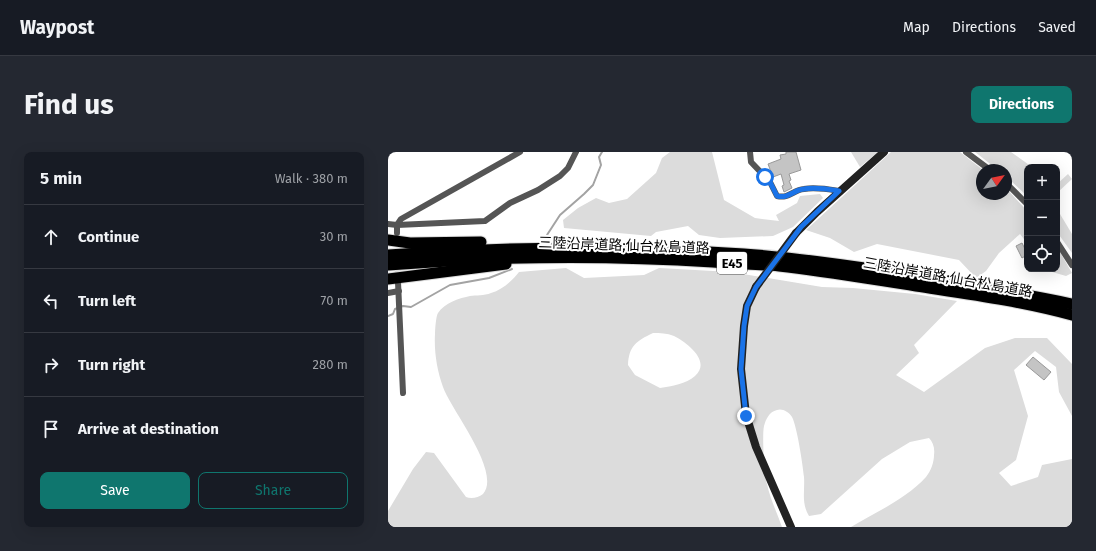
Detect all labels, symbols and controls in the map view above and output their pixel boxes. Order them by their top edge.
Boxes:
text: Waypost [20,16,94,39]
text: Map [903,19,930,36]
text: Directions [952,19,1016,36]
text: Saved [1038,19,1076,36]
button: Directions [971,86,1072,123]
text: Find us [24,88,114,121]
north arrow [976,164,1012,200]
map controls [1024,164,1060,272]
button: + [1024,164,1060,200]
text: 5 min [40,168,82,189]
route start [756,168,774,186]
text: Walk · 380 m [275,171,348,186]
button: − [1024,200,1060,236]
icon: ahead [40,226,62,248]
text: Continue [78,228,139,246]
text: 30 m [320,229,348,244]
street label: 三陸沿岸道路;仙台松島道路 [538,234,710,257]
button: locate [1024,236,1060,272]
road number: E45 [717,252,747,274]
street label: 三陸沿岸道路;仙台松島道路 [862,254,1034,301]
icon: left [40,290,62,312]
text: Turn left [78,292,136,310]
text: 70 m [321,293,348,308]
icon: right [40,354,62,376]
text: Turn right [78,356,145,374]
text: 280 m [313,357,348,372]
route end [737,407,755,425]
icon: arrive [40,418,62,440]
text: Arrive at destination [78,420,219,438]
button: Save [40,472,190,509]
button: Share [198,472,348,509]

